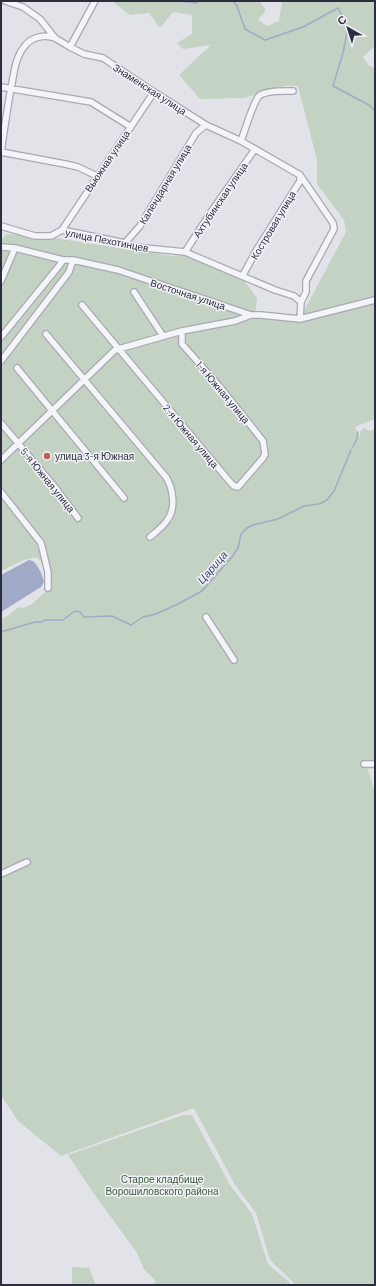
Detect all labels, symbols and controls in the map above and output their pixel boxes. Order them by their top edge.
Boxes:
north arrow [328,8,368,48]
text: С [334,12,349,27]
street label: Знаменская улица [111,61,189,117]
street label: Вьюжная улица [82,127,132,194]
street label: Календарная улица [136,141,194,226]
street label: Ахтубинская улица [190,160,250,240]
street label: Костровая улица [248,188,298,261]
street label: улица Пехотинцев [64,226,150,254]
street label: Восточная улица [149,276,227,312]
street label: 1-я Южная улица [193,358,253,426]
street label: 2-я Южная улица [161,402,221,471]
street label: 5-я Южная улица [18,445,78,515]
place label: улица 3-я Южная [55,450,134,462]
marker: улица 3-я Южная [42,451,52,461]
water label: Царица [194,548,230,586]
park label: Старое кладбище Ворошиловского района [105,1173,219,1197]

